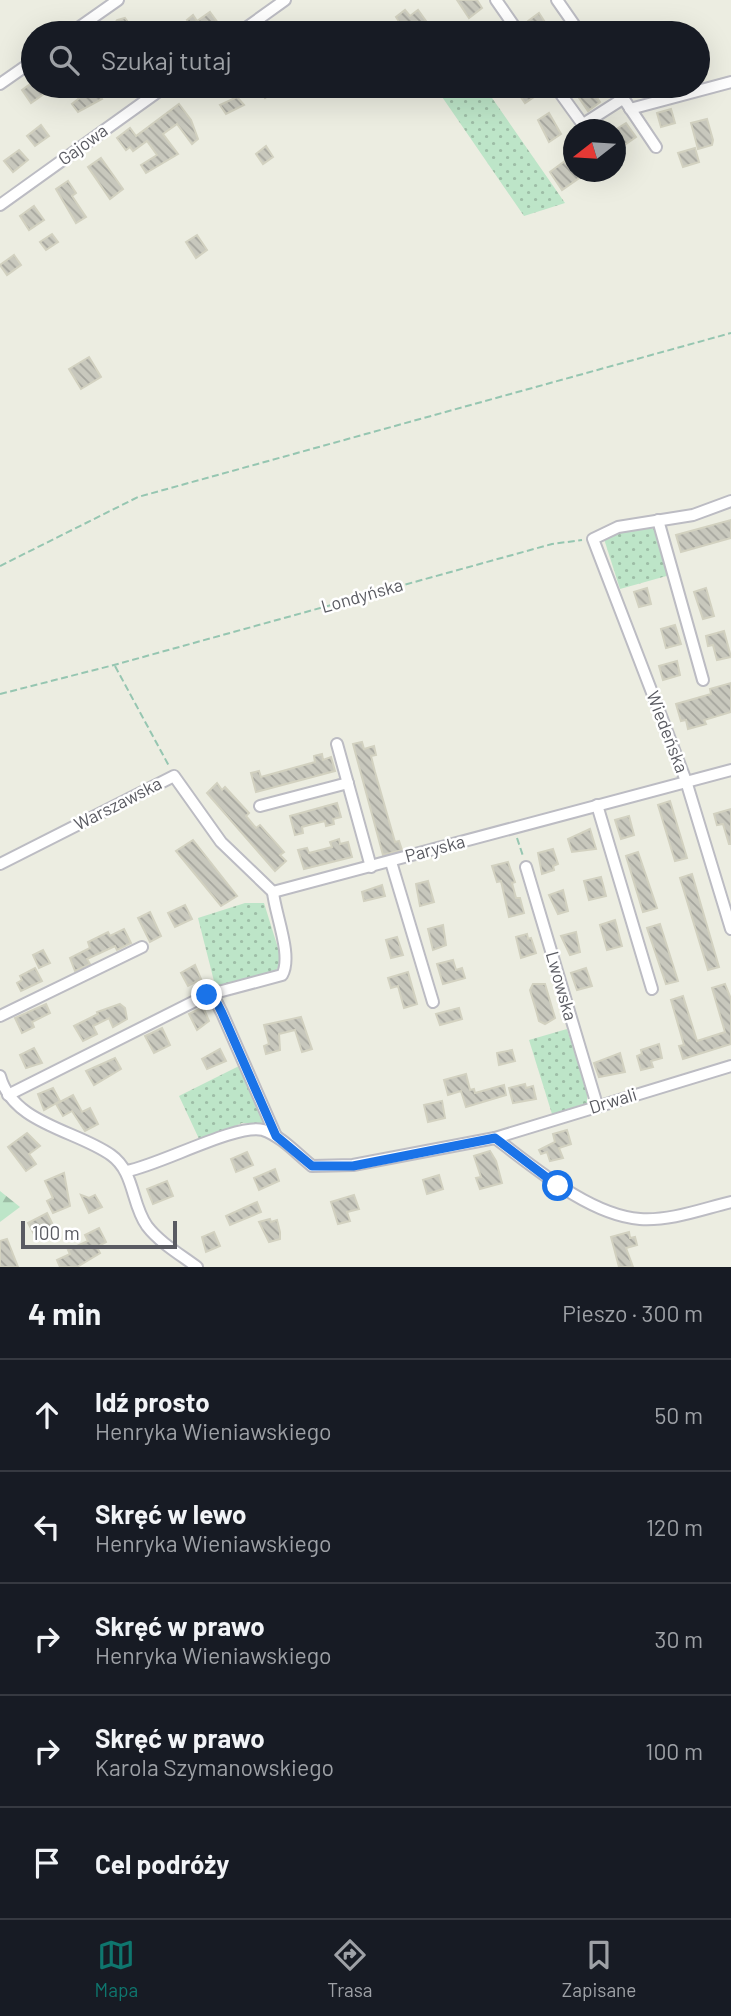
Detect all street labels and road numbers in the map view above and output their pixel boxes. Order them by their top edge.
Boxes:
street label: Gajowa [53,119,112,170]
street label: Londyńska [318,573,405,617]
street label: Wiedeńska [642,688,694,776]
street label: Warszawska [70,772,165,835]
street label: Paryska [402,829,467,867]
street label: Lwowska [542,948,582,1023]
street label: Drwali [586,1082,639,1118]

